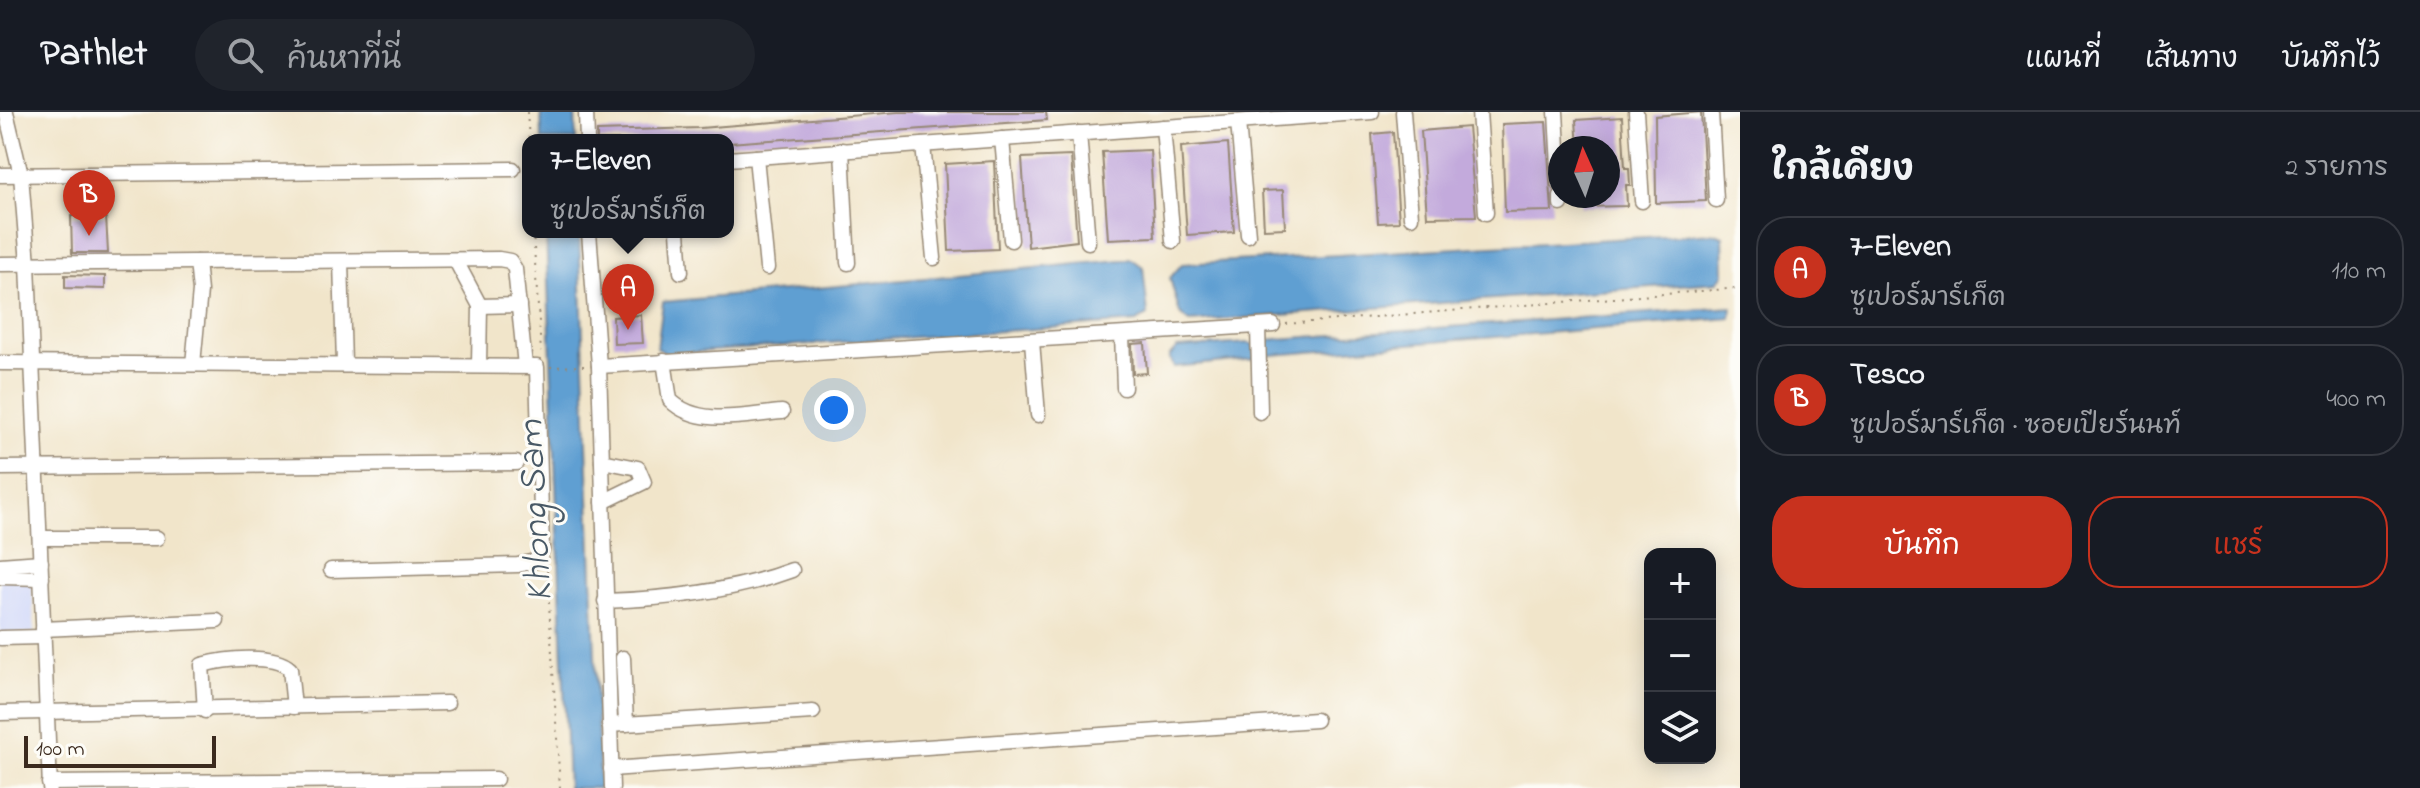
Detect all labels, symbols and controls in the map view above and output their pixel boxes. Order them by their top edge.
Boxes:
search box [195,19,755,91]
text: Pathlet [40,27,147,83]
icon: search [223,33,267,77]
text: ค้นหาที่นี่ [287,39,401,83]
text: แผนที่ [2025,40,2101,81]
text: เส้นทาง [2145,40,2238,81]
text: บันทึกไว้ [2282,40,2380,81]
popup [522,134,734,238]
north arrow [1548,136,1620,208]
text: 7-Eleven [550,140,651,184]
text: ใกล้เคียง [1772,146,1914,196]
text: 2 รายการ [2285,150,2388,188]
pin: B [63,170,115,236]
text: ซูเปอร์มาร์เก็ต [550,194,706,232]
text: 7-Eleven [1850,226,1951,270]
text: A [1792,253,1808,291]
text: 110 m [2332,253,2386,291]
pin: A [602,264,654,330]
text: ซูเปอร์มาร์เก็ต [1850,280,2006,318]
text: Tesco [1850,354,1925,398]
text: B [1791,381,1809,419]
text: 400 m [2326,381,2386,419]
your location [814,390,854,430]
text: ซูเปอร์มาร์เก็ต · ซอยเปียร์นนท์ [1850,408,2181,446]
water label: Khlong Sam [504,418,570,604]
button: บันทึก [1772,496,2072,588]
button: แชร์ [2088,496,2388,588]
map controls [1644,548,1716,764]
button: + [1644,548,1716,620]
button: − [1644,620,1716,692]
button: layers [1644,692,1716,764]
scale bar [24,732,216,768]
text: 100 m [36,734,85,766]

